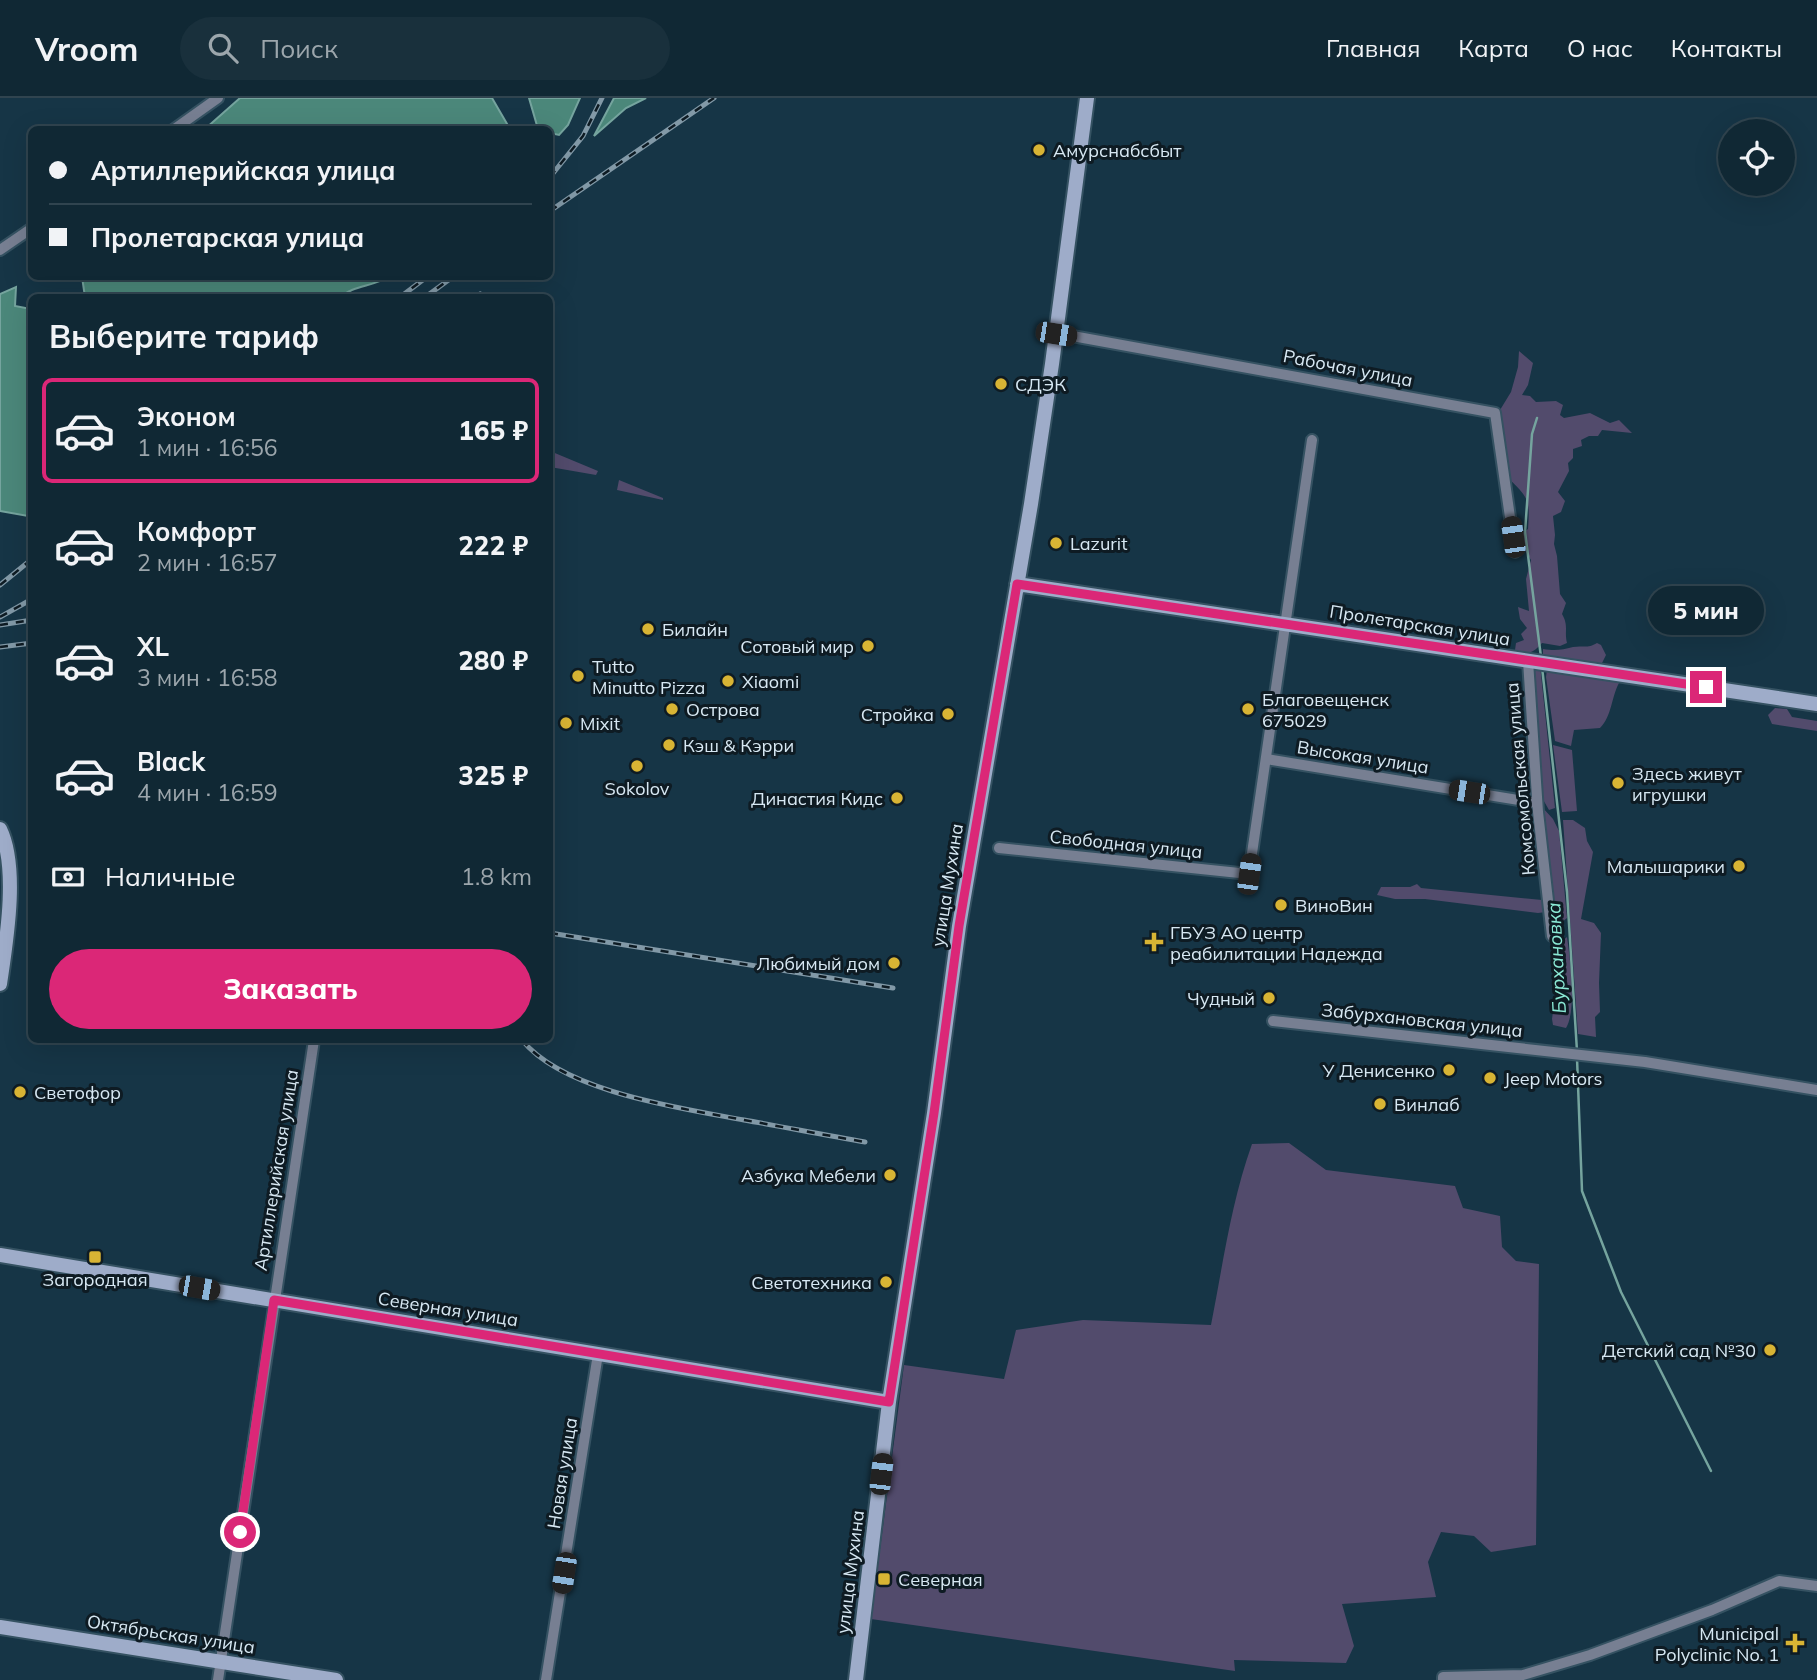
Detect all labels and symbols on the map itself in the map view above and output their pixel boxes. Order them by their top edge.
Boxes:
place label: Амурснабсбыт [1053,139,1182,162]
marker: Амурснабсбыт [1031,142,1047,158]
car [1034,320,1079,348]
street label: Рабочая улица [1281,344,1415,392]
place label: СДЭК [1015,373,1066,396]
marker: СДЭК [993,376,1009,392]
car [1500,515,1527,559]
place label: Lazurit [1070,532,1127,555]
marker: Lazurit [1048,535,1064,551]
callout: 5 мин [1648,586,1764,634]
street label: Пролетарская улица [1328,599,1512,651]
place label: Билайн [662,618,728,641]
marker: Билайн [640,621,656,637]
place label: Сотовый мир [740,635,854,658]
marker: Сотовый мир [860,638,876,654]
place label: Tutto Minutto Pizza [592,655,705,699]
marker: Tutto Minutto Pizza [570,668,586,684]
place label: Xiaomi [742,670,799,693]
route end [1690,671,1722,703]
marker: Xiaomi [720,673,736,689]
street label: Комсомольская улица [1500,682,1540,876]
place label: Благовещенск 675029 [1262,688,1389,732]
place label: Острова [686,698,760,721]
marker: Острова [664,701,680,717]
marker: Благовещенск 675029 [1240,701,1256,717]
place label: Стройка [861,703,934,726]
marker: Стройка [940,706,956,722]
place label: Mixit [580,712,620,735]
marker: Mixit [558,715,574,731]
place label: Кэш & Кэрри [683,734,794,757]
street label: Высокая улица [1296,735,1430,779]
marker: Кэш & Кэрри [661,737,677,753]
marker: Sokolov [629,758,645,774]
place label: Здесь живут игрушки [1632,762,1742,806]
marker: Здесь живут игрушки [1610,775,1626,791]
place label: Sokolov [605,777,670,800]
car [1447,778,1492,806]
place label: Династия Кидс [751,787,883,810]
marker: Династия Кидс [889,790,905,806]
street label: улица Мухина [926,822,968,948]
street label: Свободная улица [1048,825,1204,863]
car [1236,852,1263,896]
place label: Малышарики [1607,855,1725,878]
marker: Малышарики [1731,858,1747,874]
place label: ВиноВин [1295,894,1373,917]
marker: ВиноВин [1273,897,1289,913]
water label: Бурхановка [1541,902,1571,1014]
place label: ГБУЗ АО центр реабилитации Надежда [1170,921,1383,965]
marker: ГБУЗ АО центр реабилитации Надежда [1144,932,1164,952]
place label: Любимый дом [757,952,880,975]
marker: Любимый дом [886,955,902,971]
place label: Чудный [1187,987,1255,1010]
marker: Чудный [1261,990,1277,1006]
street label: Забурхановская улица [1320,998,1524,1042]
place label: У Денисенко [1322,1059,1435,1082]
marker: У Денисенко [1441,1062,1457,1078]
place label: Jeep Motors [1504,1067,1603,1090]
street label: Артиллерийская улица [249,1068,303,1272]
marker: Jeep Motors [1482,1070,1498,1086]
place label: Светофор [34,1081,121,1104]
marker: Светофор [12,1084,28,1100]
place label: Винлаб [1394,1093,1460,1116]
marker: Винлаб [1372,1096,1388,1112]
place label: Азбука Мебели [741,1164,876,1187]
marker: Азбука Мебели [882,1167,898,1183]
marker: Загородная [87,1249,103,1265]
place label: Загородная [42,1268,148,1291]
place label: Светотехника [751,1271,872,1294]
car [177,1274,222,1302]
marker: Светотехника [878,1274,894,1290]
street label: Северная улица [376,1287,520,1331]
place label: Детский сад №30 [1602,1339,1756,1362]
marker: Детский сад №30 [1762,1342,1778,1358]
street label: Новая улица [542,1416,582,1530]
car [869,1452,894,1496]
street label: улица Мухина [831,1509,869,1635]
route start [224,1516,256,1548]
car [551,1551,578,1595]
place label: Северная [898,1568,983,1591]
marker: Северная [876,1571,892,1587]
street label: Октябрьская улица [85,1609,257,1659]
place label: Municipal Polyclinic No. 1 [1655,1622,1779,1666]
marker: Municipal Polyclinic No. 1 [1785,1633,1805,1653]

